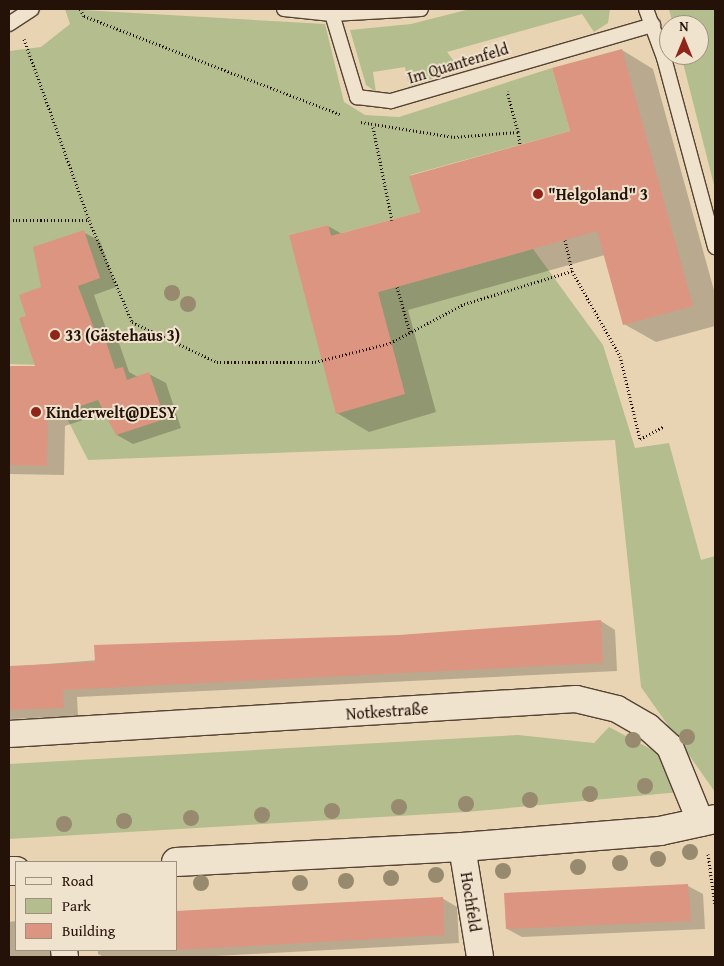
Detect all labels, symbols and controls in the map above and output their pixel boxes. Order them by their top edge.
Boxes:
north arrow [659,15,709,65]
text: N [679,16,689,36]
street label: Im Quantenfeld [405,39,511,87]
place label: "Helgoland" 3 [548,184,648,204]
marker: "Helgoland" 3 [532,188,544,200]
place label: 33 (Gästehaus 3) [65,325,180,345]
marker: 33 (Gästehaus 3) [49,329,61,341]
place label: Kinderwelt@DESY [46,402,177,422]
marker: Kinderwelt@DESY [30,406,42,418]
street label: Notkestraße [345,699,429,723]
legend [15,861,178,951]
text: Road [62,870,93,891]
street label: Hochfeld [457,871,485,933]
text: Park [62,895,91,916]
text: Building [62,920,115,941]

